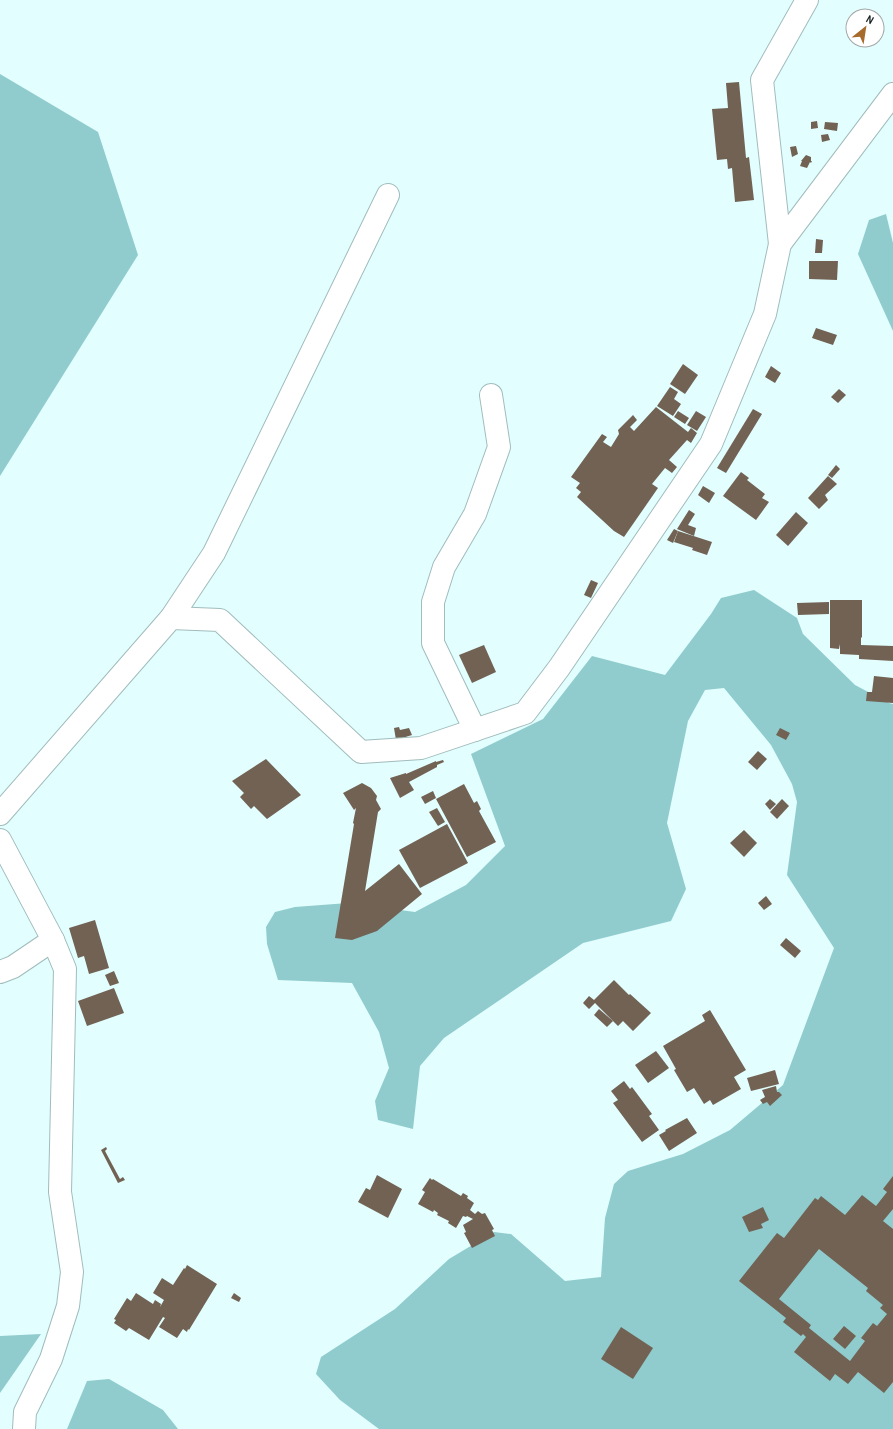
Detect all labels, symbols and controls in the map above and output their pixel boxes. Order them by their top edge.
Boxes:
north arrow [845,8,885,48]
text: N [864,12,876,27]

